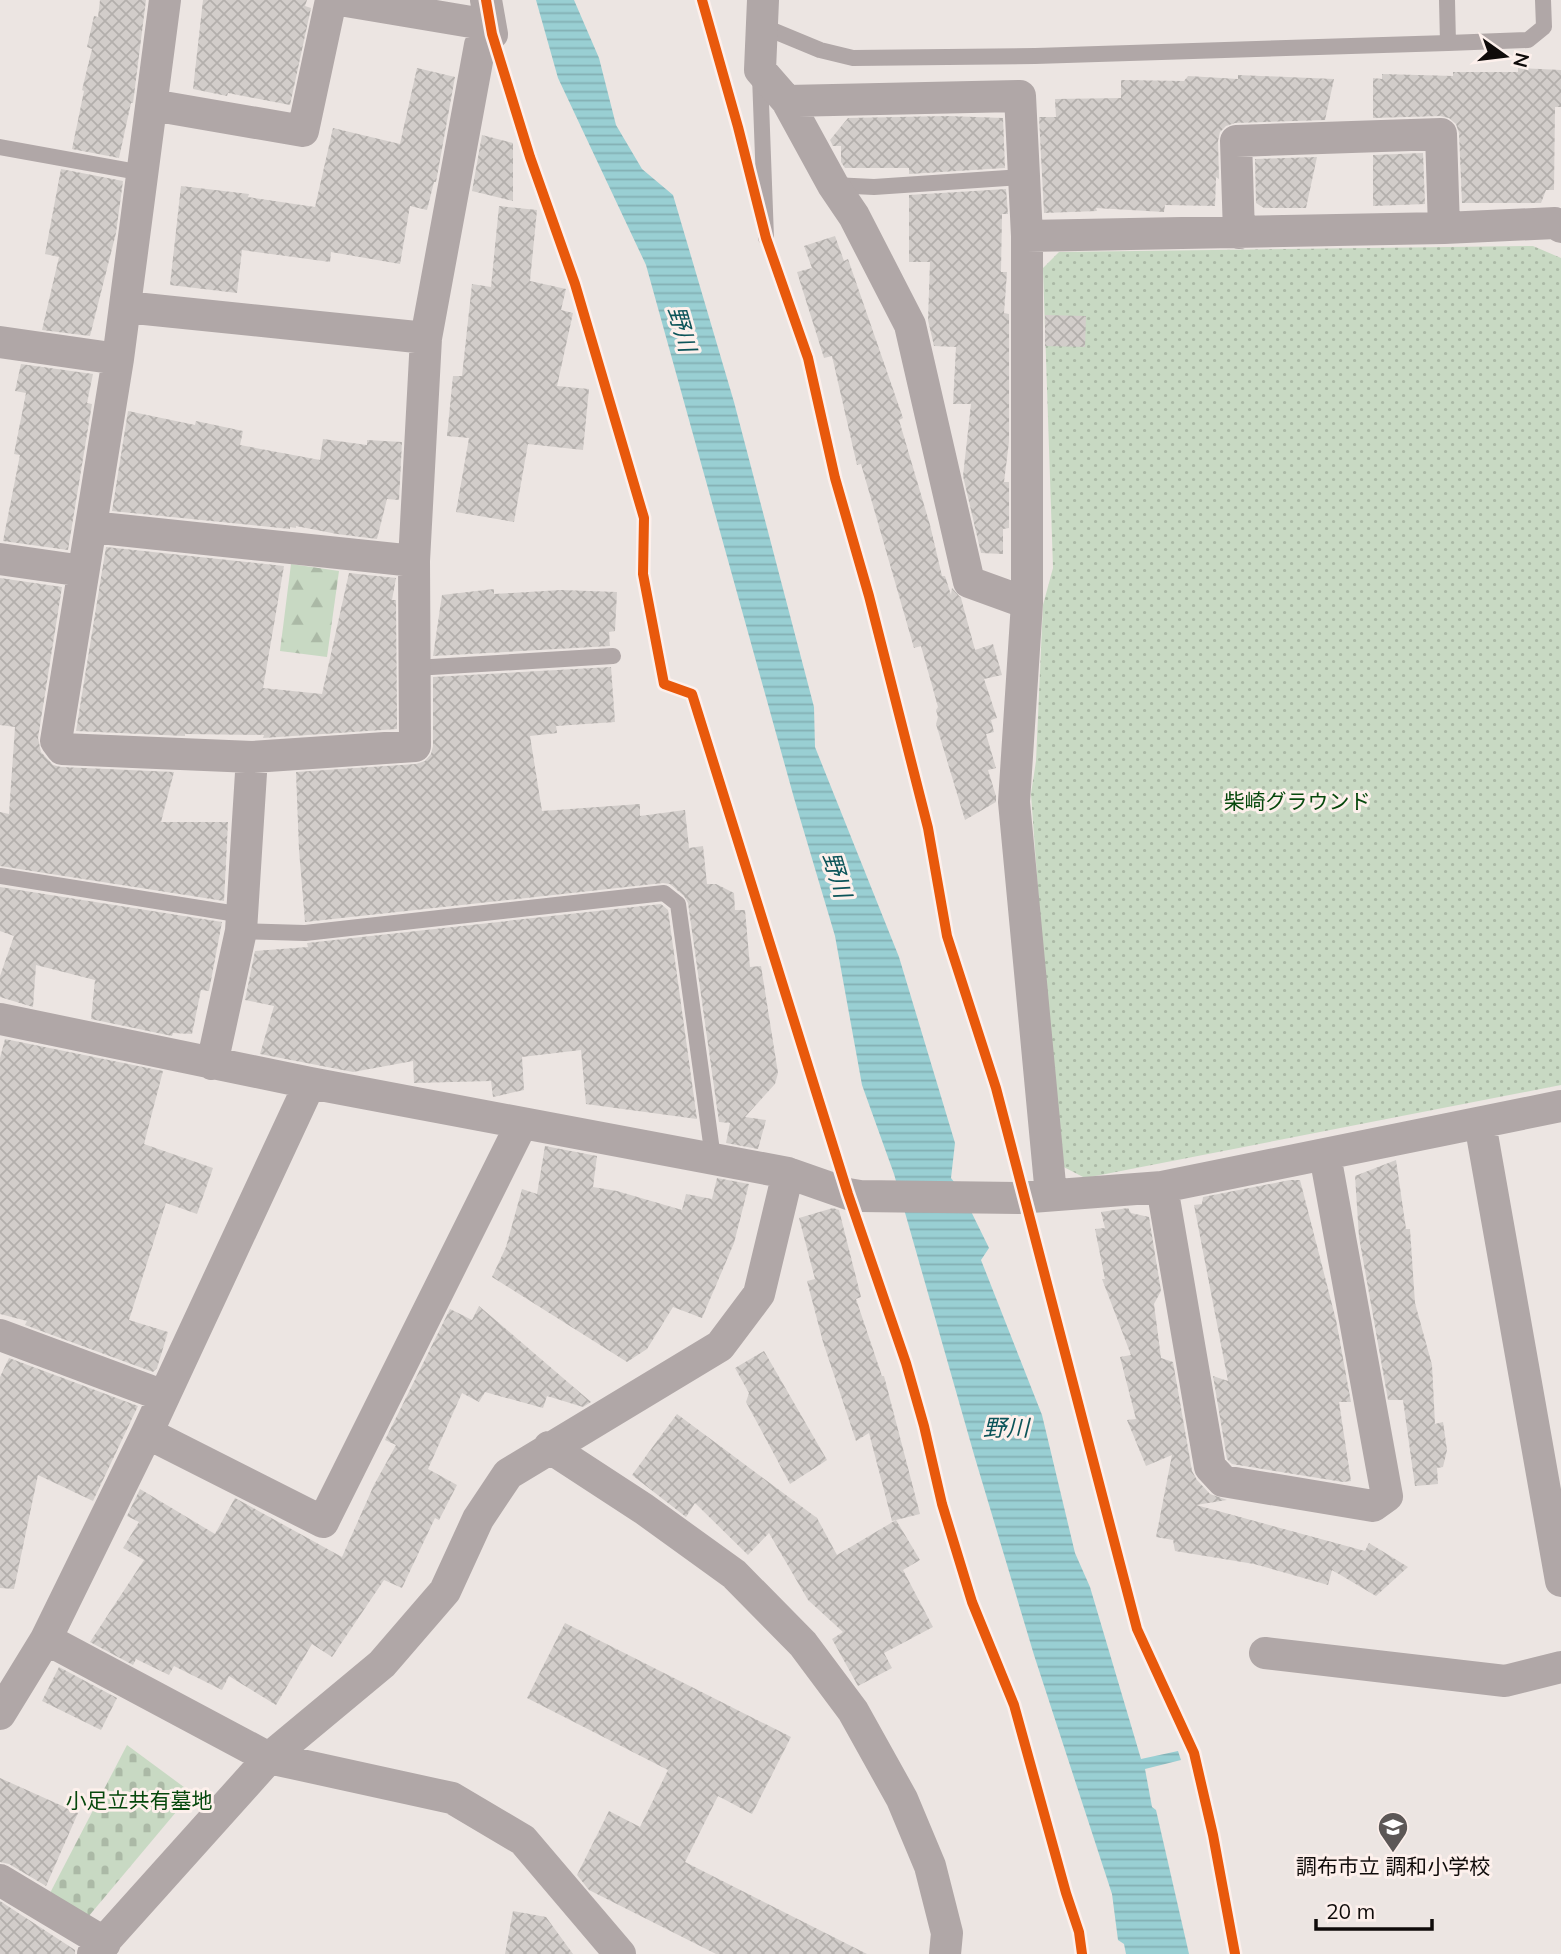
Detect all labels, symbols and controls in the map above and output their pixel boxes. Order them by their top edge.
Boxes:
north arrow [1470,21,1540,91]
text: N [1508,50,1535,70]
water label: 野川 [662,303,704,358]
park label: 柴崎グラウンド [1224,788,1371,814]
water label: 野川 [817,849,859,904]
water label: 野川 [983,1413,1032,1442]
park label: 小足立共有墓地 [66,1787,213,1813]
school or university icon: 調布市立 調和小学校 [1376,1810,1410,1854]
place label: 調布市立 調和小学校 [1296,1853,1490,1879]
scale bar [1316,1888,1432,1932]
text: 20 m [1326,1898,1375,1924]

